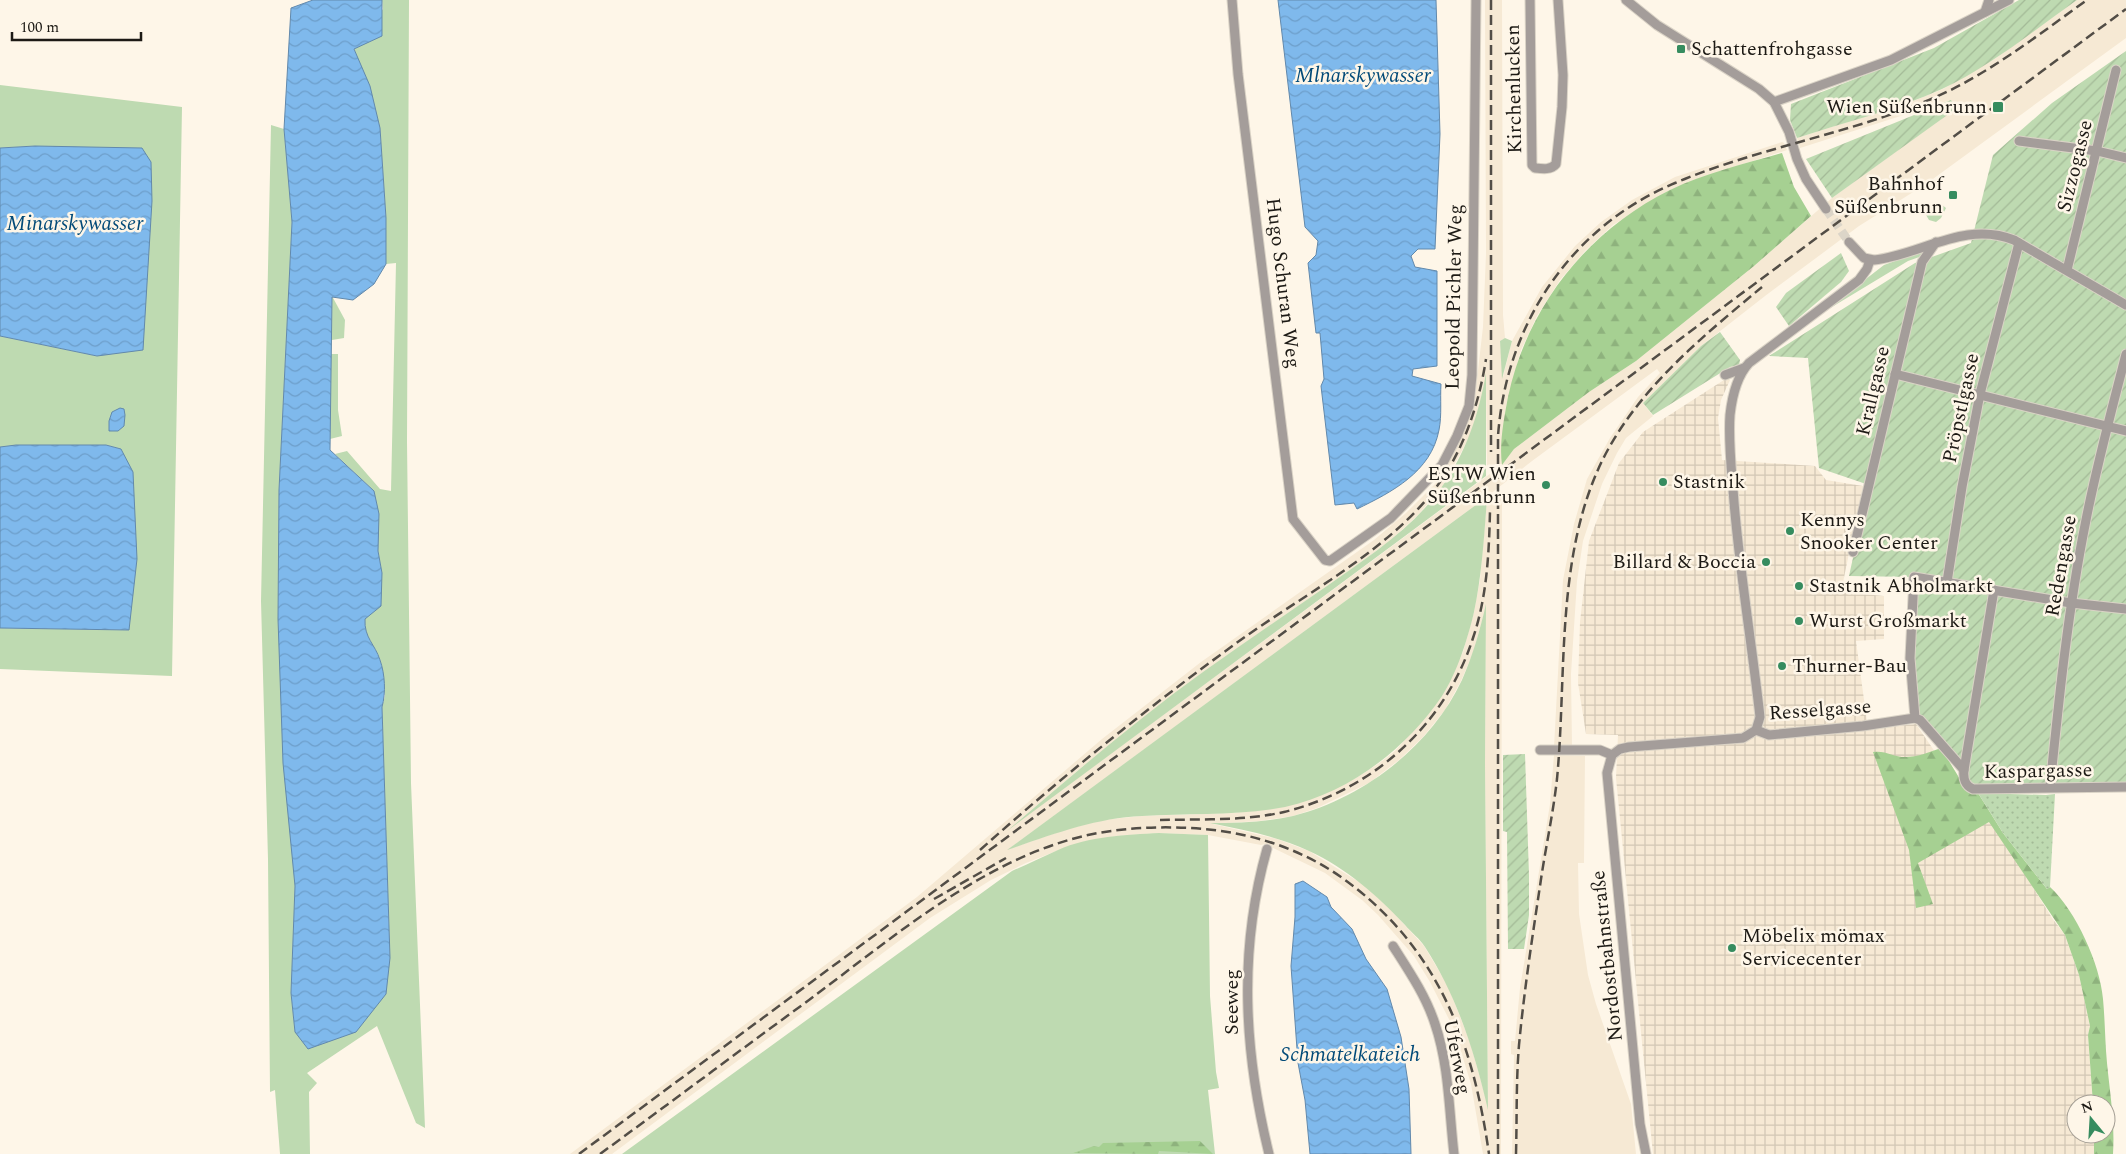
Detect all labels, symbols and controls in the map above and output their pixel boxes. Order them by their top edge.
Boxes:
scale bar [12,10,141,42]
text: 100 m [20,16,59,39]
street label: Kirchenlucken [1498,24,1530,154]
place label: Schattenfrohgasse [1691,34,1853,64]
marker: Schattenfrohgasse [1675,43,1687,55]
water label: Mlnarskywasser [1295,60,1432,92]
place label: Wien Süßenbrunn [1826,92,1987,122]
marker: Wien Süßenbrunn [1991,100,2005,114]
street label: Sizzogasse [2049,117,2101,215]
place label: Bahnhof Süßenbrunn [1834,169,1945,222]
marker: Bahnhof Süßenbrunn [1947,189,1959,201]
street label: Hugo Schuran Weg [1258,196,1308,370]
street label: Leopold Pichler Weg [1437,204,1471,390]
water label: Minarskywasser [7,208,144,240]
street label: Krallgasse [1848,343,1898,439]
street label: Pröpstlgasse [1935,350,1987,466]
place label: ESTW Wien Süßenbrunn [1427,459,1536,512]
place label: Stastnik [1673,467,1745,497]
marker: Stastnik [1657,476,1669,488]
marker: ESTW Wien Süßenbrunn [1540,479,1552,491]
place label: Kennys Snooker Center [1800,505,1938,558]
street label: Redengasse [2037,513,2085,619]
marker: Kennys Snooker Center [1784,525,1796,537]
place label: Billard & Boccia [1613,547,1756,577]
marker: Billard & Boccia [1760,556,1772,568]
place label: Stastnik Abholmarkt [1809,571,1993,601]
marker: Stastnik Abholmarkt [1793,580,1805,592]
place label: Wurst Großmarkt [1809,606,1967,636]
marker: Wurst Großmarkt [1793,615,1805,627]
place label: Thurner-Bau [1792,651,1907,681]
marker: Thurner-Bau [1776,660,1788,672]
street label: Resselgasse [1768,691,1872,729]
street label: Kaspargasse [1983,755,2093,787]
street label: Nordostbahnstraße [1583,869,1631,1043]
place label: Möbelix mömax Servicecenter [1742,921,1885,974]
marker: Möbelix mömax Servicecenter [1726,942,1738,954]
street label: Seeweg [1217,969,1247,1035]
street label: Uferweg [1435,1017,1479,1097]
water label: Schmatelkateich [1280,1039,1420,1071]
north arrow [2066,1094,2116,1144]
text: N [2078,1095,2096,1119]

